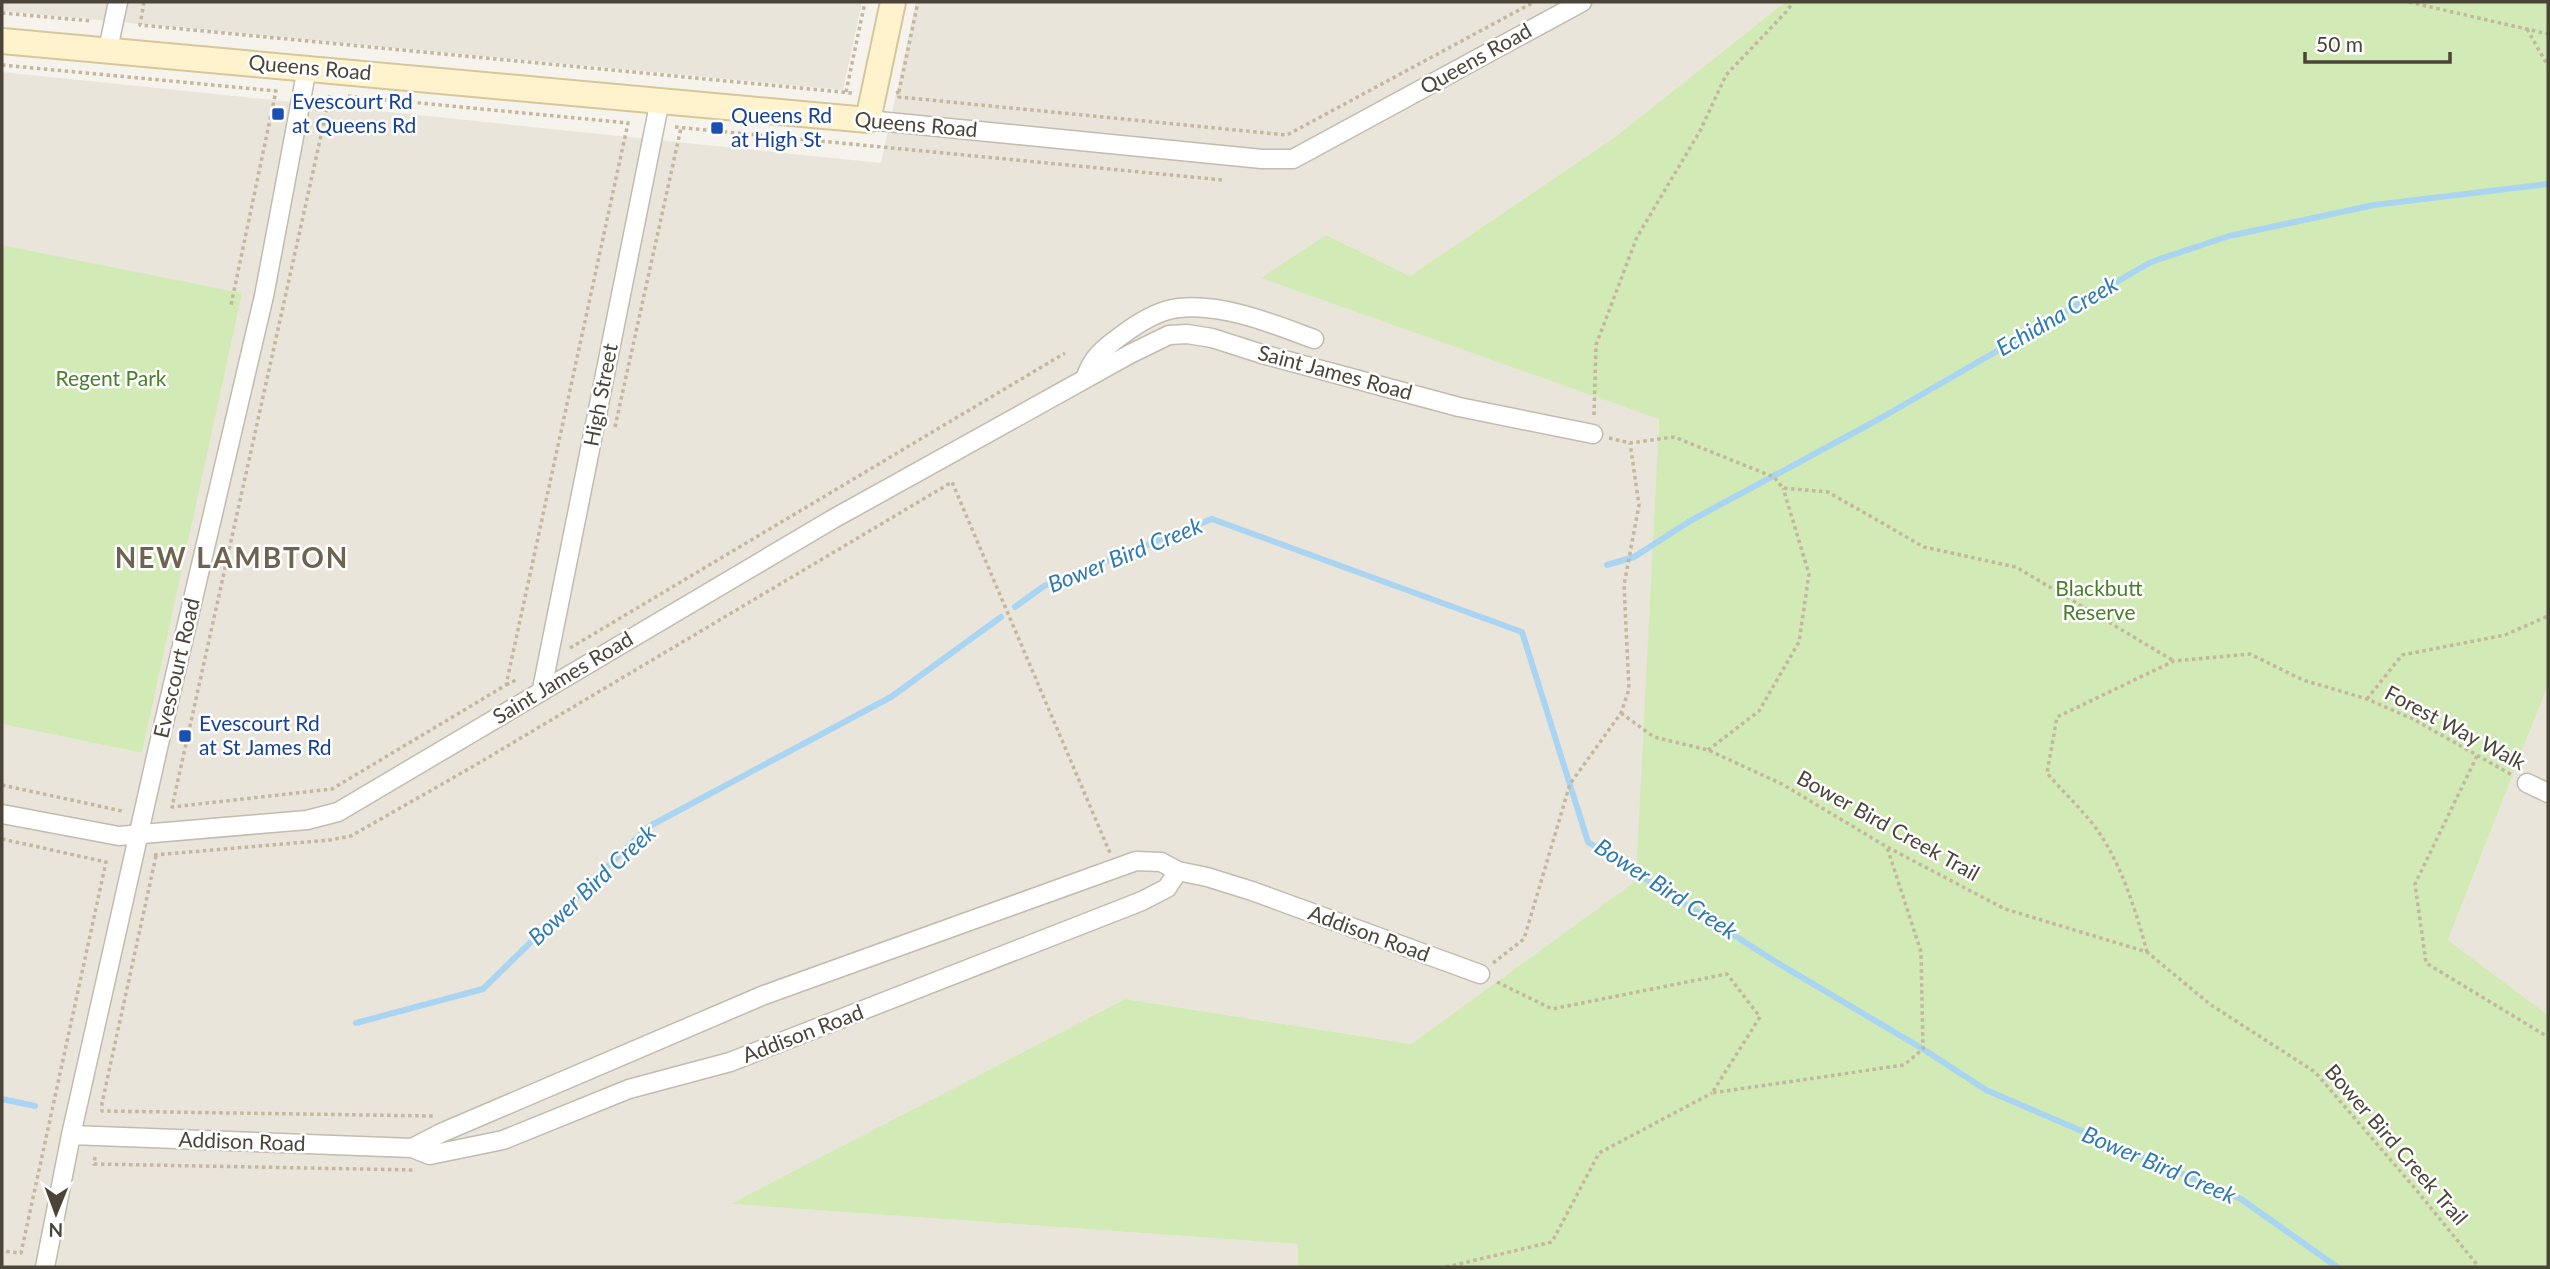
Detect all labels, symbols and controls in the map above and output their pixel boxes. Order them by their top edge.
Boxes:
street label: Queens Road [1415,17,1535,99]
scale bar [2305,21,2450,65]
text: 50 m [2316,31,2363,56]
street label: Queens Road [248,49,373,84]
place label: Evescourt Rd at Queens Rd [292,88,416,137]
place label: Queens Rd at High St [731,102,832,151]
marker: Evescourt Rd at Queens Rd [270,106,286,122]
street label: Queens Road [854,106,979,141]
marker: Queens Rd at High St [709,120,725,136]
water label: Echidna Creek [1991,269,2123,361]
street label: Saint James Road [1255,339,1415,404]
street label: High Street [577,341,622,448]
park label: Regent Park [56,365,167,390]
water label: Bower Bird Creek [1043,510,1207,598]
district label: NEW LAMBTON [115,540,349,574]
park label: Blackbutt Reserve [2055,575,2143,624]
street label: Evescourt Road [147,595,204,740]
street label: Saint James Road [488,625,637,728]
street label: Forest Way Walk [2381,679,2531,774]
place label: Evescourt Rd at St James Rd [199,710,332,759]
marker: Evescourt Rd at St James Rd [177,728,193,744]
street label: Bower Bird Creek Trail [1793,764,1984,885]
water label: Bower Bird Creek [522,817,662,950]
water label: Bower Bird Creek [1590,832,1744,945]
street label: Addison Road [1305,899,1434,966]
street label: Addison Road [739,998,866,1067]
street label: Bower Bird Creek Trail [2321,1059,2474,1229]
water label: Bower Bird Creek [2078,1119,2241,1209]
street label: Addison Road [178,1126,306,1155]
north arrow [21,1178,91,1248]
text: N [48,1219,63,1242]

